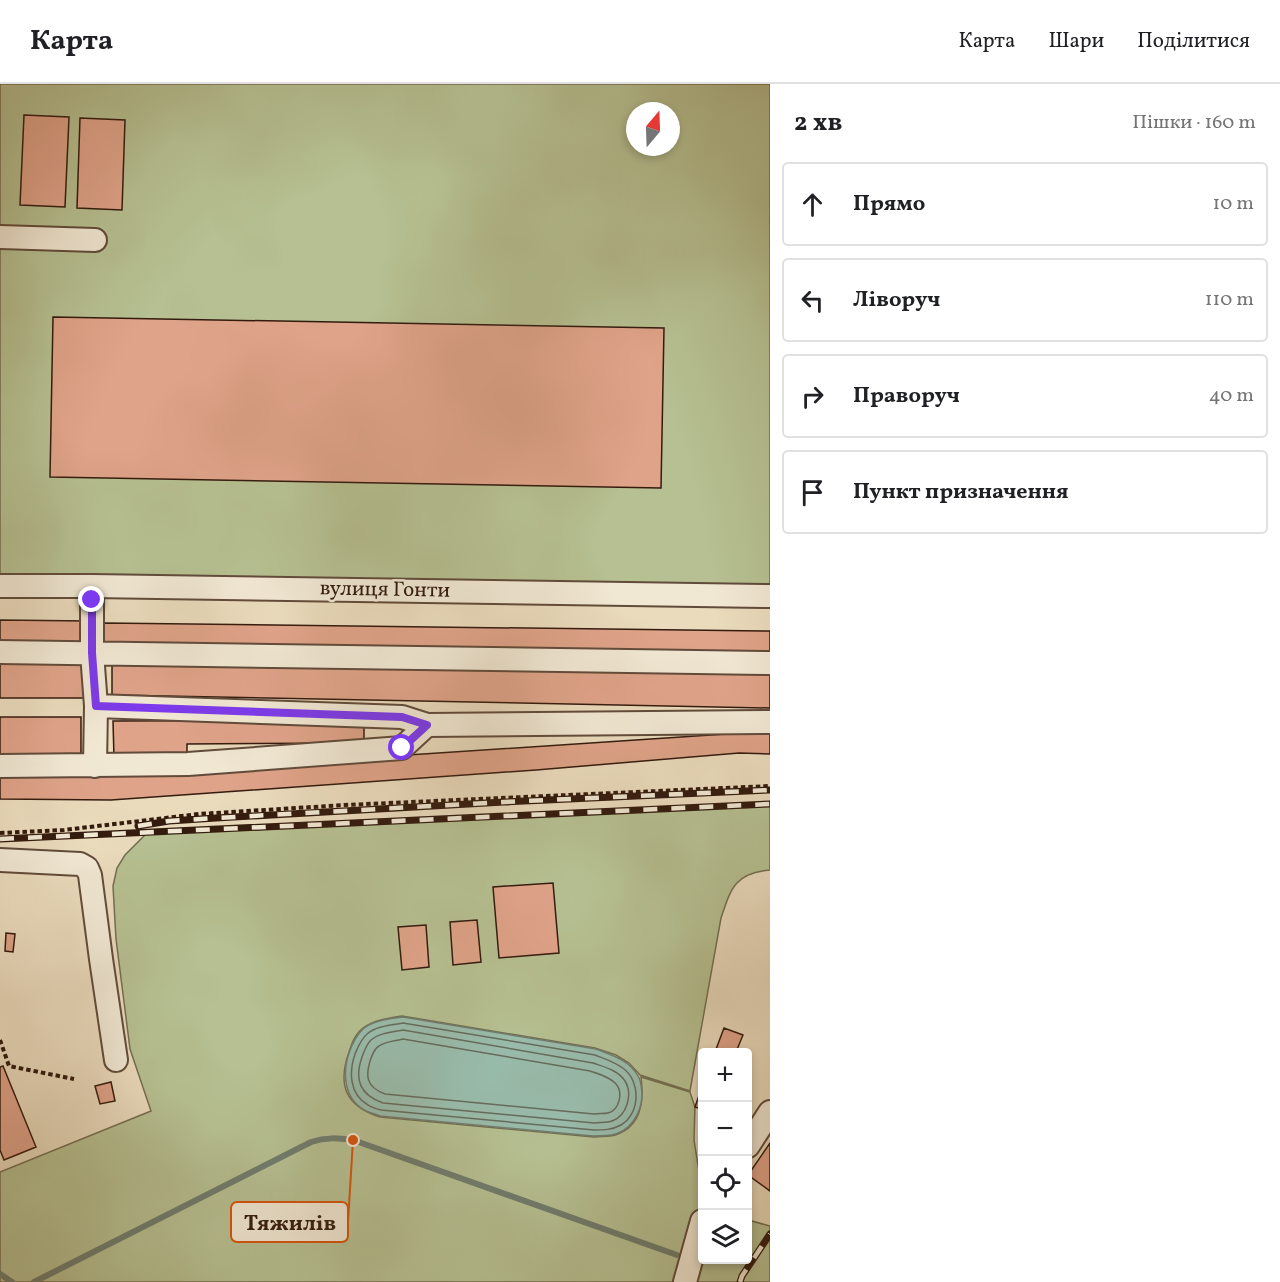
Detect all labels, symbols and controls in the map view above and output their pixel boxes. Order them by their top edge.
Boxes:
text: Карта [30,22,113,61]
text: Карта [958,27,1015,56]
text: Шари [1048,27,1104,56]
text: Поділитися [1137,27,1250,56]
north arrow [626,102,680,156]
text: 2 хв [794,105,842,141]
text: Пішки · 160 m [1132,109,1256,137]
icon: ahead [796,188,829,221]
text: Прямо [853,189,925,220]
text: 10 m [1213,190,1254,218]
icon: left [796,284,829,317]
text: Ліворуч [853,285,940,316]
text: 110 m [1205,286,1254,314]
icon: right [796,380,829,413]
text: Праворуч [853,381,960,412]
text: 40 m [1209,382,1254,410]
icon: arrive [796,476,829,509]
text: Пункт призначення [853,477,1069,508]
street label: вулиця Гонти [320,574,451,606]
route end [78,586,104,612]
route start [388,734,414,760]
map controls [698,1048,752,1264]
button: + [698,1048,752,1102]
button: − [698,1102,752,1156]
button: locate [698,1156,752,1210]
callout: Тяжилів [231,1202,348,1242]
text: Тяжилів [244,1209,336,1240]
button: layers [698,1210,752,1264]

